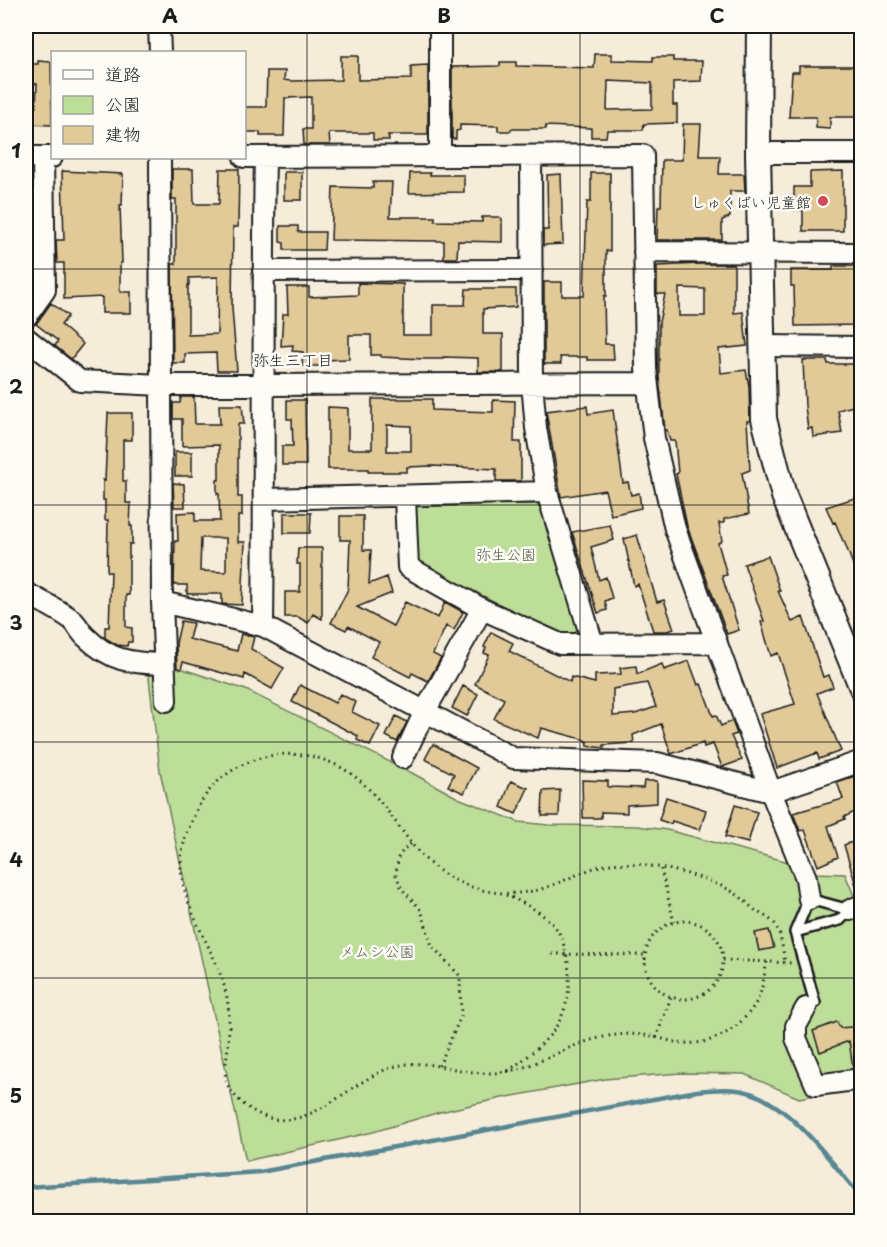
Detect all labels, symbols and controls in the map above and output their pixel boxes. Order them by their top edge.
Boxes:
text: A [162,0,178,30]
text: B [437,0,451,30]
text: C [709,0,725,30]
legend [51,51,246,159]
text: 道路 [105,60,141,87]
text: 公園 [105,90,141,117]
text: 建物 [105,120,141,147]
text: 1 [11,135,21,165]
place label: しゅくばい児童館 [691,190,811,213]
marker: しゅくばい児童館 [816,194,830,208]
district label: 弥生三丁目 [253,347,333,371]
text: 2 [9,371,23,401]
park label: 弥生公園 [476,542,536,565]
text: 3 [9,607,23,637]
text: 4 [9,844,23,874]
park label: メムシ公園 [339,939,415,962]
text: 5 [10,1080,22,1110]

